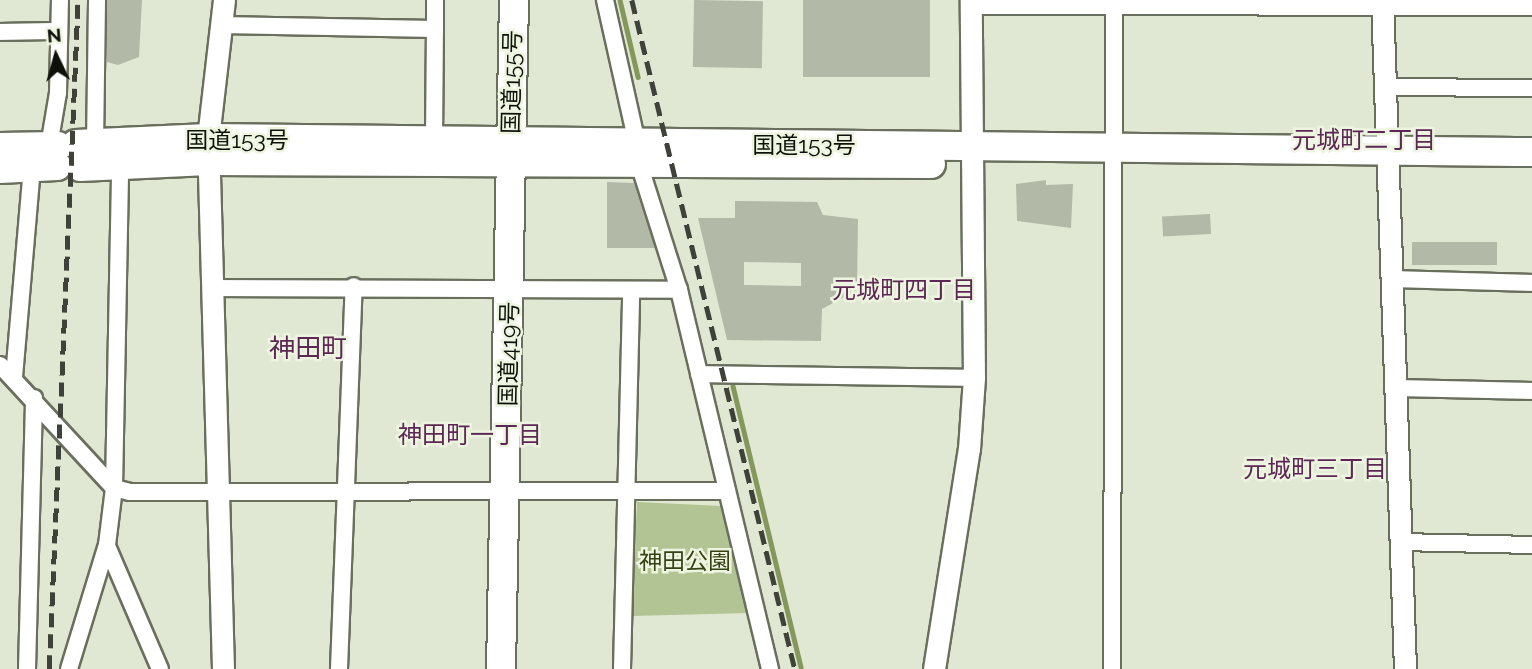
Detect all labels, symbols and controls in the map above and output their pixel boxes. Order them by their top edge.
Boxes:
north arrow [21,21,91,91]
text: N [46,23,62,47]
street label: 国道155号 [497,30,527,134]
street label: 国道153号 [185,126,289,154]
district label: 元城町二丁目 [1292,126,1436,154]
street label: 国道153号 [752,131,856,159]
district label: 元城町四丁目 [832,276,976,304]
street label: 国道419号 [494,301,524,407]
district label: 神田町 [269,333,347,365]
district label: 神田町一丁目 [398,421,542,449]
district label: 元城町三丁目 [1243,455,1387,483]
park label: 神田公園 [639,547,731,575]

